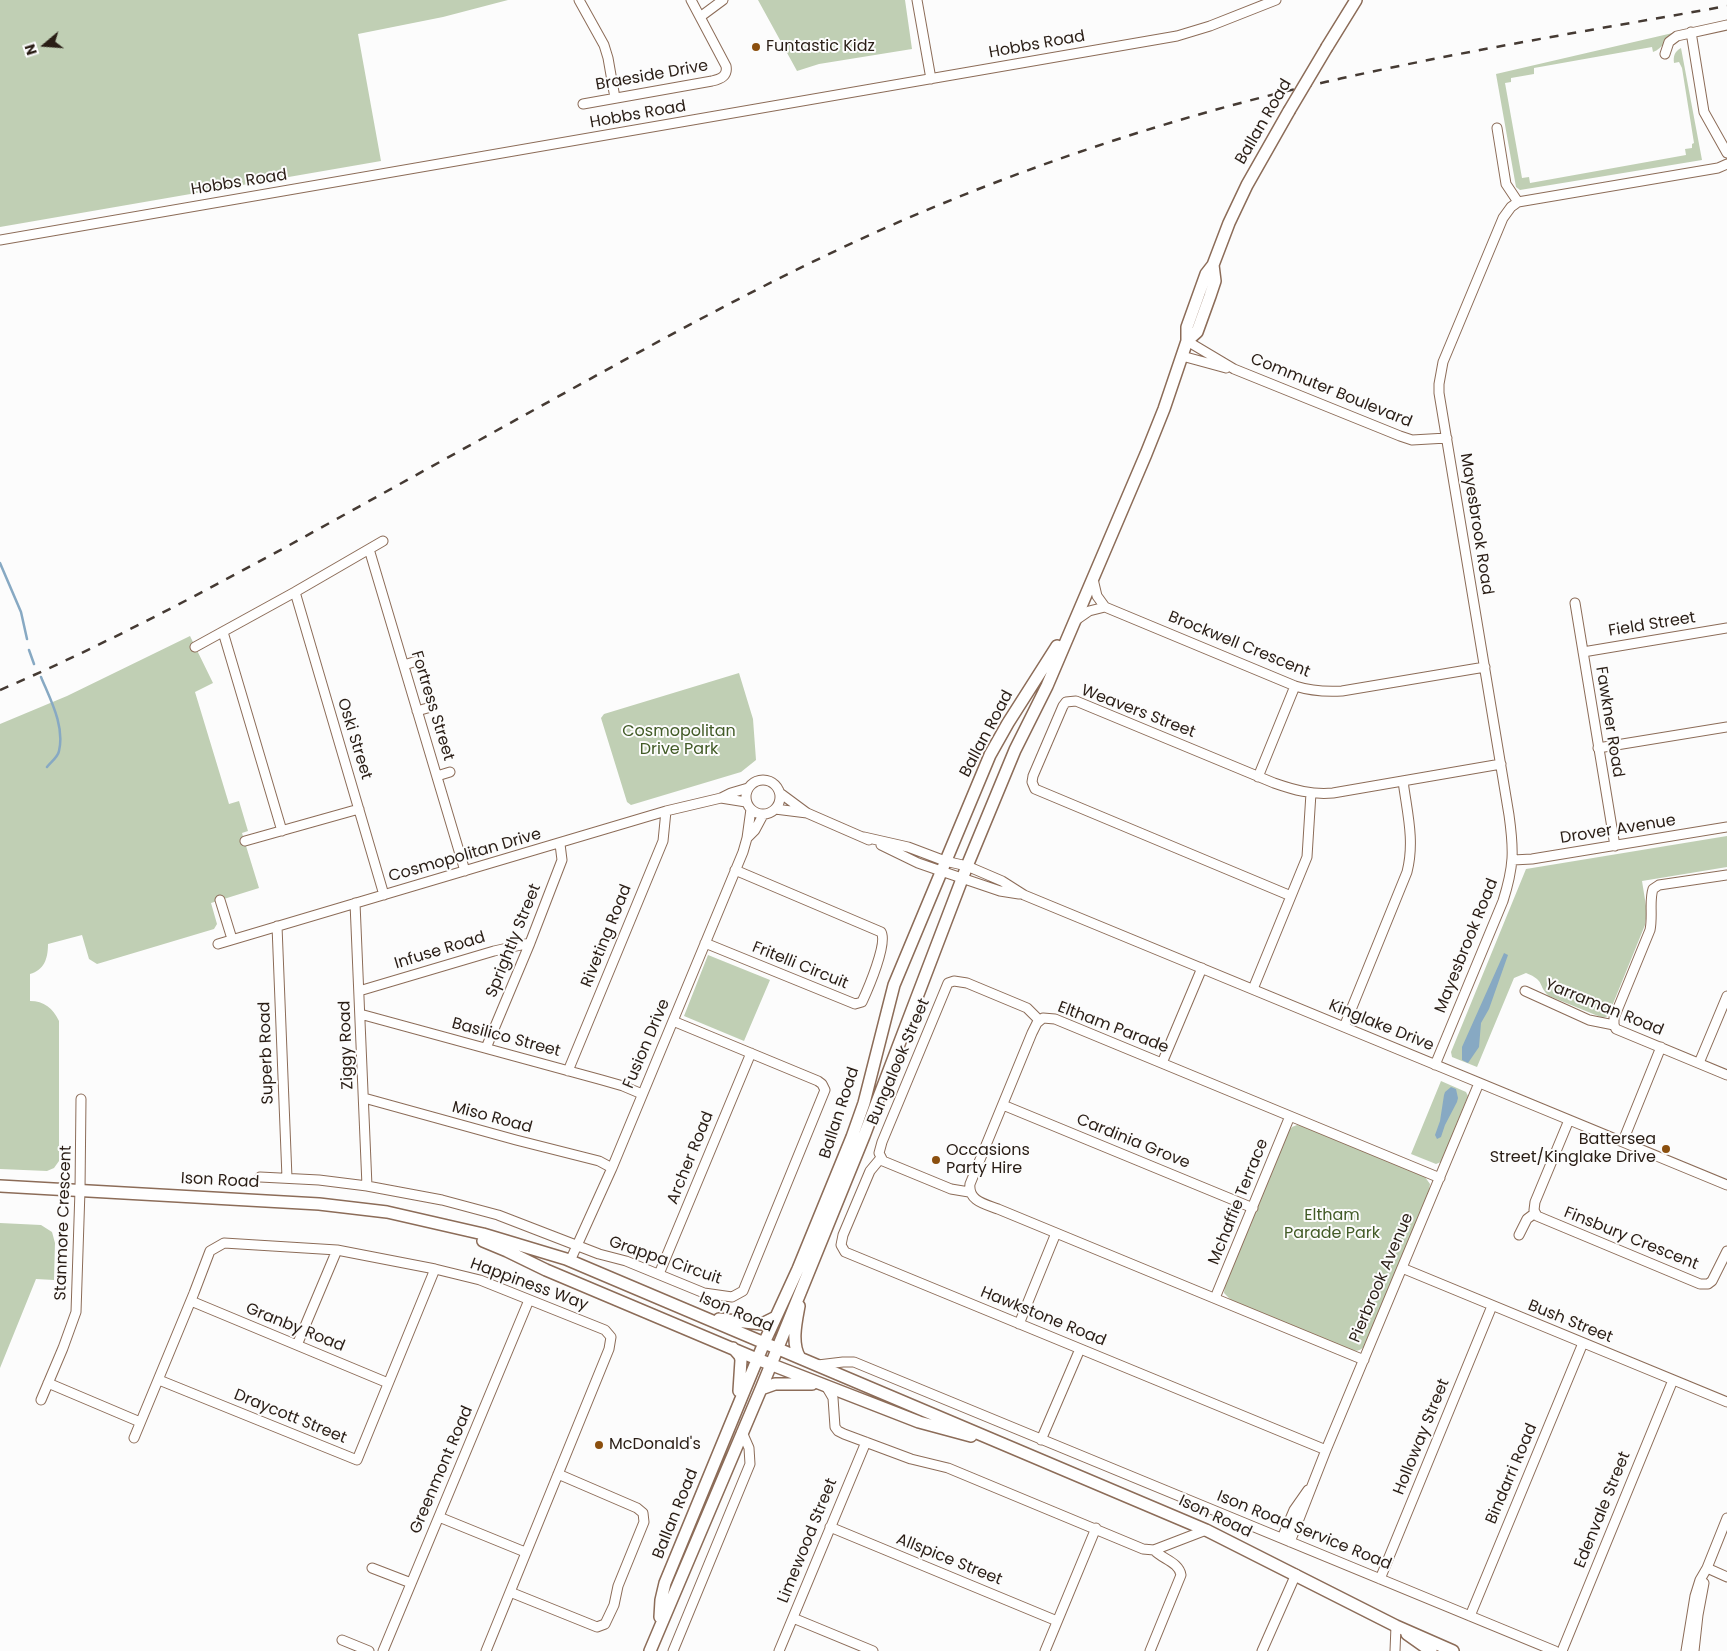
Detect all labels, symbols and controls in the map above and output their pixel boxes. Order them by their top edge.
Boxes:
north arrow [20,20,70,70]
street label: Hobbs Road [987,27,1087,63]
place label: Funtastic Kidz [766,37,875,57]
marker: Funtastic Kidz [750,41,762,53]
text: N [20,42,42,58]
street label: Braeside Drive [594,57,710,95]
street label: Ballan Road [1232,76,1296,168]
street label: Hobbs Road [588,97,688,133]
street label: Hobbs Road [190,166,288,200]
street label: Commuter Boulevard [1247,350,1415,432]
street label: Mayesbrook Road [1455,452,1497,596]
street label: Brockwell Crescent [1165,608,1313,682]
street label: Field Street [1607,609,1697,641]
street label: Fortress Street [406,649,458,763]
street label: Fawkner Road [1591,665,1627,779]
street label: Weavers Street [1078,681,1198,743]
street label: Ballan Road [956,687,1018,781]
street label: Oski Street [333,696,375,782]
park label: Cosmopolitan Drive Park [622,722,736,760]
street label: Drover Avenue [1559,811,1677,849]
street label: Cosmopolitan Drive [386,825,544,887]
street label: Mayesbrook Road [1431,876,1503,1016]
street label: Sprightly Street [482,881,546,1001]
street label: Riveting Road [578,882,636,990]
street label: Infuse Road [392,928,488,974]
street label: Fritelli Circuit [749,938,851,994]
street label: Yarraman Road [1542,975,1666,1041]
street label: Fusion Drive [620,996,674,1092]
street label: Bungalook Street [864,996,934,1128]
street label: Kinglake Drive [1326,996,1436,1056]
street label: Eltham Parade [1055,998,1171,1058]
street label: Ziggy Road [336,1000,358,1090]
street label: Superb Road [256,1001,278,1105]
street label: Basilico Street [449,1014,563,1062]
street label: Ballan Road [816,1065,864,1161]
street label: Miso Road [450,1098,534,1138]
street label: Archer Road [664,1109,718,1207]
street label: Cardinia Grove [1073,1110,1193,1174]
place label: Battersea Street/Kinglake Drive [1490,1130,1656,1168]
street label: Mchaffie Terrace [1205,1136,1273,1268]
place label: Occasions Party Hire [946,1141,1030,1179]
marker: Battersea Street/Kinglake Drive [1660,1143,1672,1155]
street label: Stanmore Crescent [52,1145,76,1301]
marker: Occasions Party Hire [930,1154,942,1166]
street label: Ison Road [180,1169,260,1193]
street label: Finsbury Crescent [1561,1203,1701,1275]
park label: Eltham Parade Park [1284,1206,1380,1244]
street label: Pierbrook Avenue [1346,1210,1418,1346]
street label: Grappa Circuit [606,1233,724,1289]
street label: Happiness Way [467,1255,591,1315]
street label: Hawkstone Road [977,1283,1109,1351]
street label: Ison Road [696,1289,776,1337]
street label: Bush Street [1525,1296,1615,1348]
street label: Granby Road [243,1299,347,1357]
street label: Holloway Street [1390,1376,1454,1498]
street label: Draycott Street [231,1386,349,1448]
street label: Greenmont Road [406,1403,478,1537]
street label: Bindarri Road [1482,1421,1542,1527]
place label: McDonald's [609,1435,701,1455]
marker: McDonald's [593,1439,605,1451]
street label: Edenvale Street [1571,1449,1635,1571]
street label: Ballan Road [649,1466,703,1562]
street label: Limewood Street [774,1476,842,1606]
street label: Ison Road Service Road [1214,1487,1394,1575]
street label: Ison Road [1175,1492,1255,1542]
street label: Allspice Street [893,1530,1005,1590]

